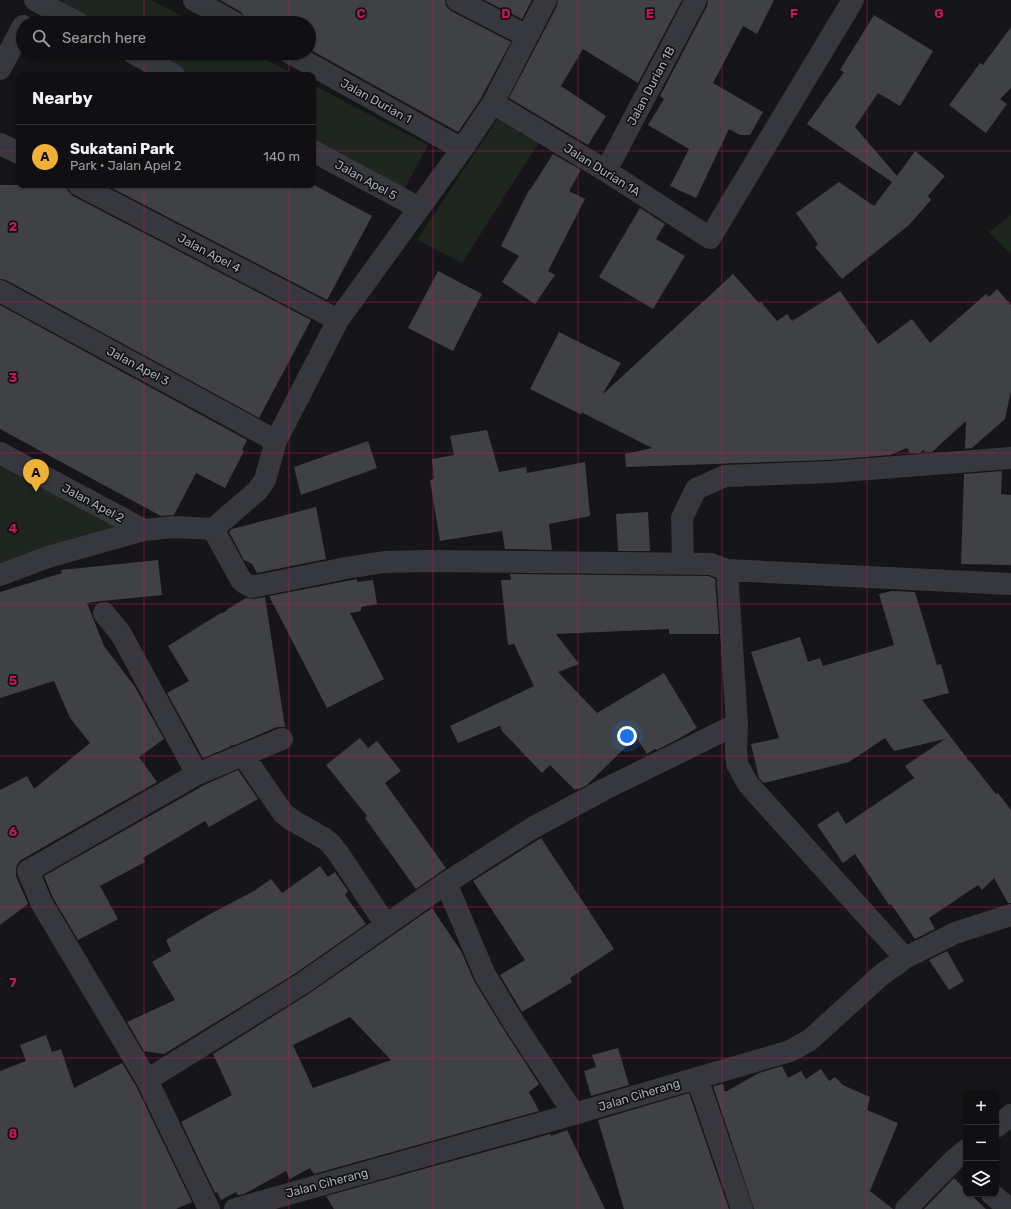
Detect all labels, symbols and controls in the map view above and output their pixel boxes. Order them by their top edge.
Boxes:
text: C [356,6,366,21]
text: D [501,6,511,21]
text: E [646,6,654,21]
text: F [790,6,798,21]
text: G [934,6,944,21]
search box [16,16,316,60]
icon: search [30,27,52,49]
text: Search here [62,29,146,47]
street label: Jalan Durian 1B [624,44,678,128]
street label: Jalan Durian 1 [338,76,414,126]
text: Nearby [32,88,93,108]
text: Sukatani Park [70,140,174,158]
street label: Jalan Durian 1A [561,141,643,199]
text: A [40,149,50,164]
text: 140 m [263,149,300,164]
street label: Jalan Apel 5 [333,157,399,203]
text: Park · Jalan Apel 2 [70,158,182,173]
text: 2 [9,219,17,234]
street label: Jalan Apel 4 [175,231,243,276]
street label: Jalan Apel 3 [104,344,172,388]
text: 3 [9,370,18,385]
pin: A [23,459,49,492]
street label: Jalan Apel 2 [60,481,126,525]
text: 4 [9,521,18,536]
text: 5 [9,673,17,688]
your location [617,726,637,746]
text: 6 [9,824,18,839]
text: 7 [9,975,17,990]
street label: Jalan Ciherang [597,1076,681,1114]
map controls [963,1089,999,1197]
button: + [963,1089,999,1125]
button: − [963,1125,999,1161]
text: 8 [9,1126,18,1141]
button: layers [963,1161,999,1197]
street label: Jalan Ciherang [284,1165,370,1201]

